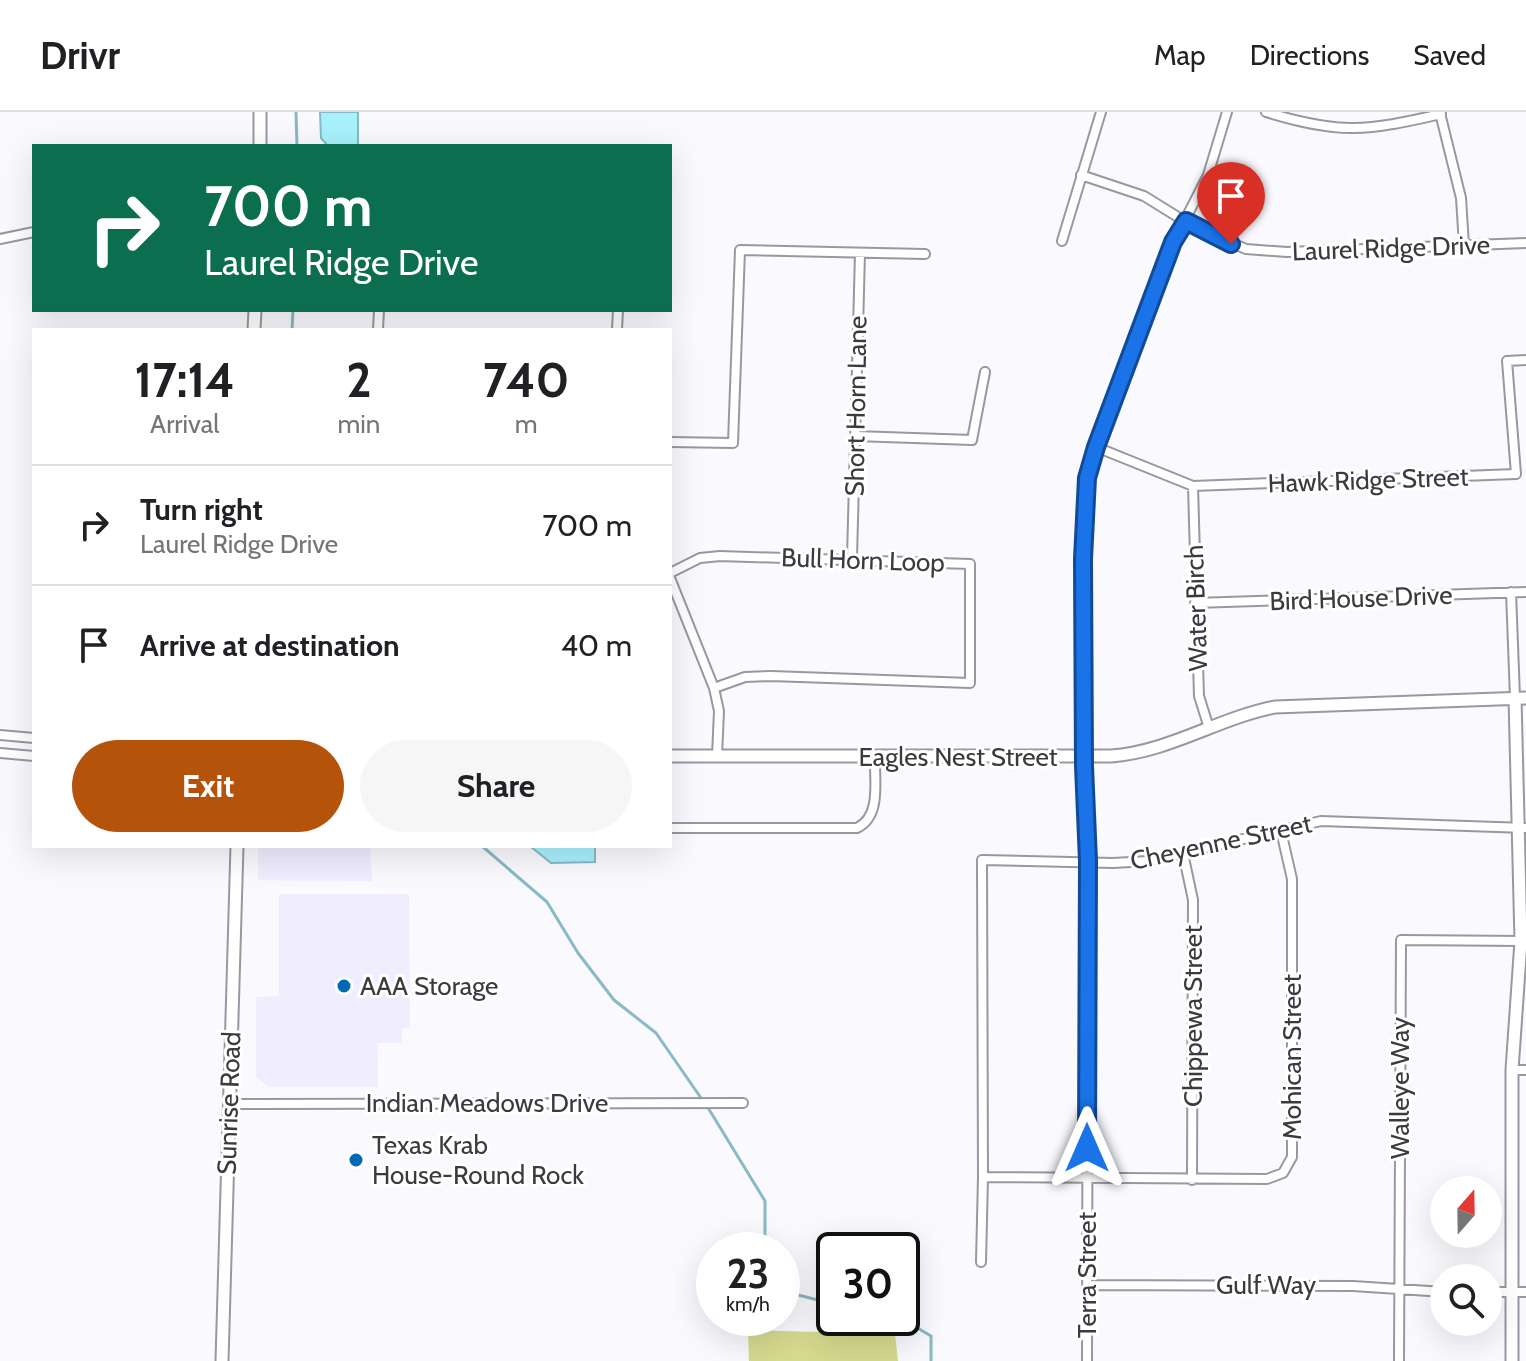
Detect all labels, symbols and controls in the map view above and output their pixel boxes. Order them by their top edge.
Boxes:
text: Drivr [40,32,120,79]
text: Map [1154,38,1206,72]
text: Directions [1250,38,1369,72]
text: Saved [1413,38,1486,72]
pin [1197,162,1265,244]
text: 700 m [204,172,372,240]
icon: arrive [1209,174,1253,218]
icon: right [72,176,176,280]
street label: Laurel Ridge Drive [1291,229,1491,267]
text: Laurel Ridge Drive [204,240,478,284]
street label: Short Horn Lane [838,315,874,497]
text: 17:14 [135,351,235,409]
text: 2 [346,351,372,409]
text: 740 [483,351,569,409]
text: Arrival [150,408,219,440]
text: min [337,408,380,440]
text: m [515,408,538,440]
street label: Hawk Ridge Street [1267,460,1469,499]
text: Turn right [140,491,263,528]
icon: right [72,503,116,547]
text: 700 m [542,507,632,544]
text: Laurel Ridge Drive [140,528,338,560]
street label: Bull Horn Loop [781,541,945,579]
street label: Water Birch [1178,544,1214,672]
street label: Bird House Drive [1269,579,1453,617]
icon: arrive [72,623,116,667]
text: Arrive at destination [140,627,400,664]
text: 40 m [561,627,632,664]
button: Exit [72,740,344,832]
button: Share [360,740,632,832]
street label: Eagles Nest Street [858,741,1058,773]
street label: Cheyenne Street [1127,807,1315,877]
street label: Chippewa Street [1177,925,1209,1107]
place label: AAA Storage [360,970,498,1002]
street label: Mohican Street [1276,974,1308,1140]
marker: AAA Storage [335,977,353,995]
street label: Walleye Way [1384,1017,1416,1159]
street label: Sunrise Road [211,1031,247,1175]
street label: Indian Meadows Drive [366,1087,608,1119]
position arrow [1045,1106,1129,1190]
place label: Texas Krab House-Round Rock [372,1129,584,1191]
marker: Texas Krab House-Round Rock [347,1151,365,1169]
north arrow [1430,1176,1502,1248]
map controls [1430,1176,1502,1336]
street label: Terra Street [1071,1212,1103,1338]
speed limit sign: 30 [816,1232,920,1336]
text: 23 [727,1249,769,1298]
button: search [1430,1264,1502,1336]
street label: Gulf Way [1216,1269,1316,1301]
text: km/h [726,1292,770,1316]

